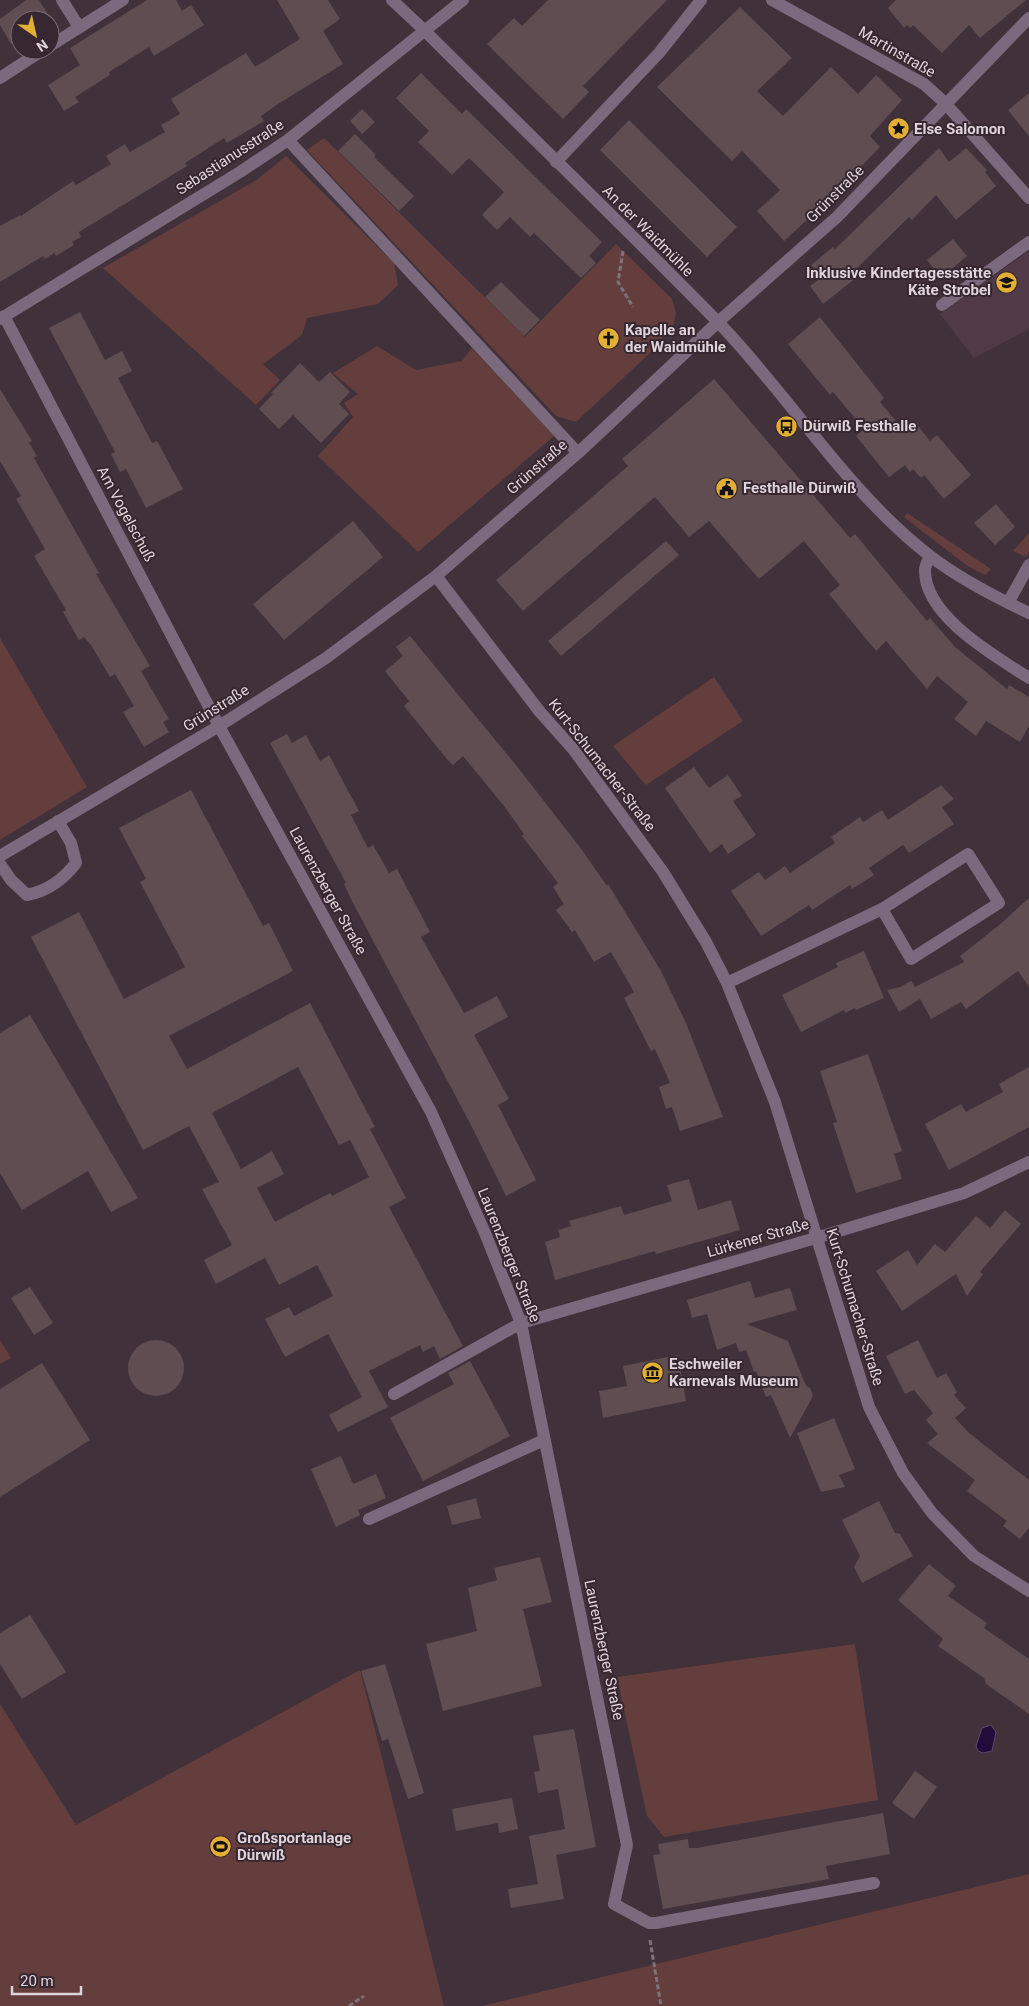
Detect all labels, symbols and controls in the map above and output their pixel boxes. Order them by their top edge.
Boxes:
north arrow [10,10,60,60]
street label: Martinstraße [855,23,939,81]
text: N [34,36,51,55]
street label: Sebastianusstraße [173,115,287,198]
place icon: Else Salomon [886,117,910,141]
place label: Else Salomon [914,120,1006,138]
street label: Grünstraße [802,161,868,227]
street label: An der Waidmühle [599,182,697,280]
place label: Inklusive Kindertagesstätte Käte Strobel [806,264,991,299]
school or university icon: Inklusive Kindertagesstätte Käte Strobel [995,270,1019,294]
place label: Kapelle an der Waidmühle [625,321,726,356]
church icon: Kapelle an der Waidmühle [597,327,621,351]
bus stop icon: Dürwiß Festhalle [775,414,799,438]
place label: Dürwiß Festhalle [803,417,916,435]
street label: Grünstraße [503,436,571,498]
street label: Am Vogelschuß [93,463,159,565]
public building icon: Festhalle Dürwiß [715,476,739,500]
place label: Festhalle Dürwiß [743,479,856,497]
street label: Grünstraße [180,681,252,735]
street label: Kurt-Schumacher-Straße [545,695,659,835]
street label: Laurenzberger Straße [285,824,371,958]
street label: Laurenzberger Straße [474,1185,544,1325]
street label: Lürkener Straße [705,1215,811,1261]
street label: Kurt-Schumacher-Straße [822,1226,888,1388]
place label: Eschweiler Karnevals Museum [669,1355,798,1390]
museum icon: Eschweiler Karnevals Museum [641,1361,665,1385]
street label: Laurenzberger Straße [580,1578,628,1722]
place label: Großsportanlage Dürwiß [237,1829,351,1864]
sports icon: Großsportanlage Dürwiß [209,1835,233,1859]
scale bar [12,1964,81,1996]
text: 20 m [20,1972,54,1990]

